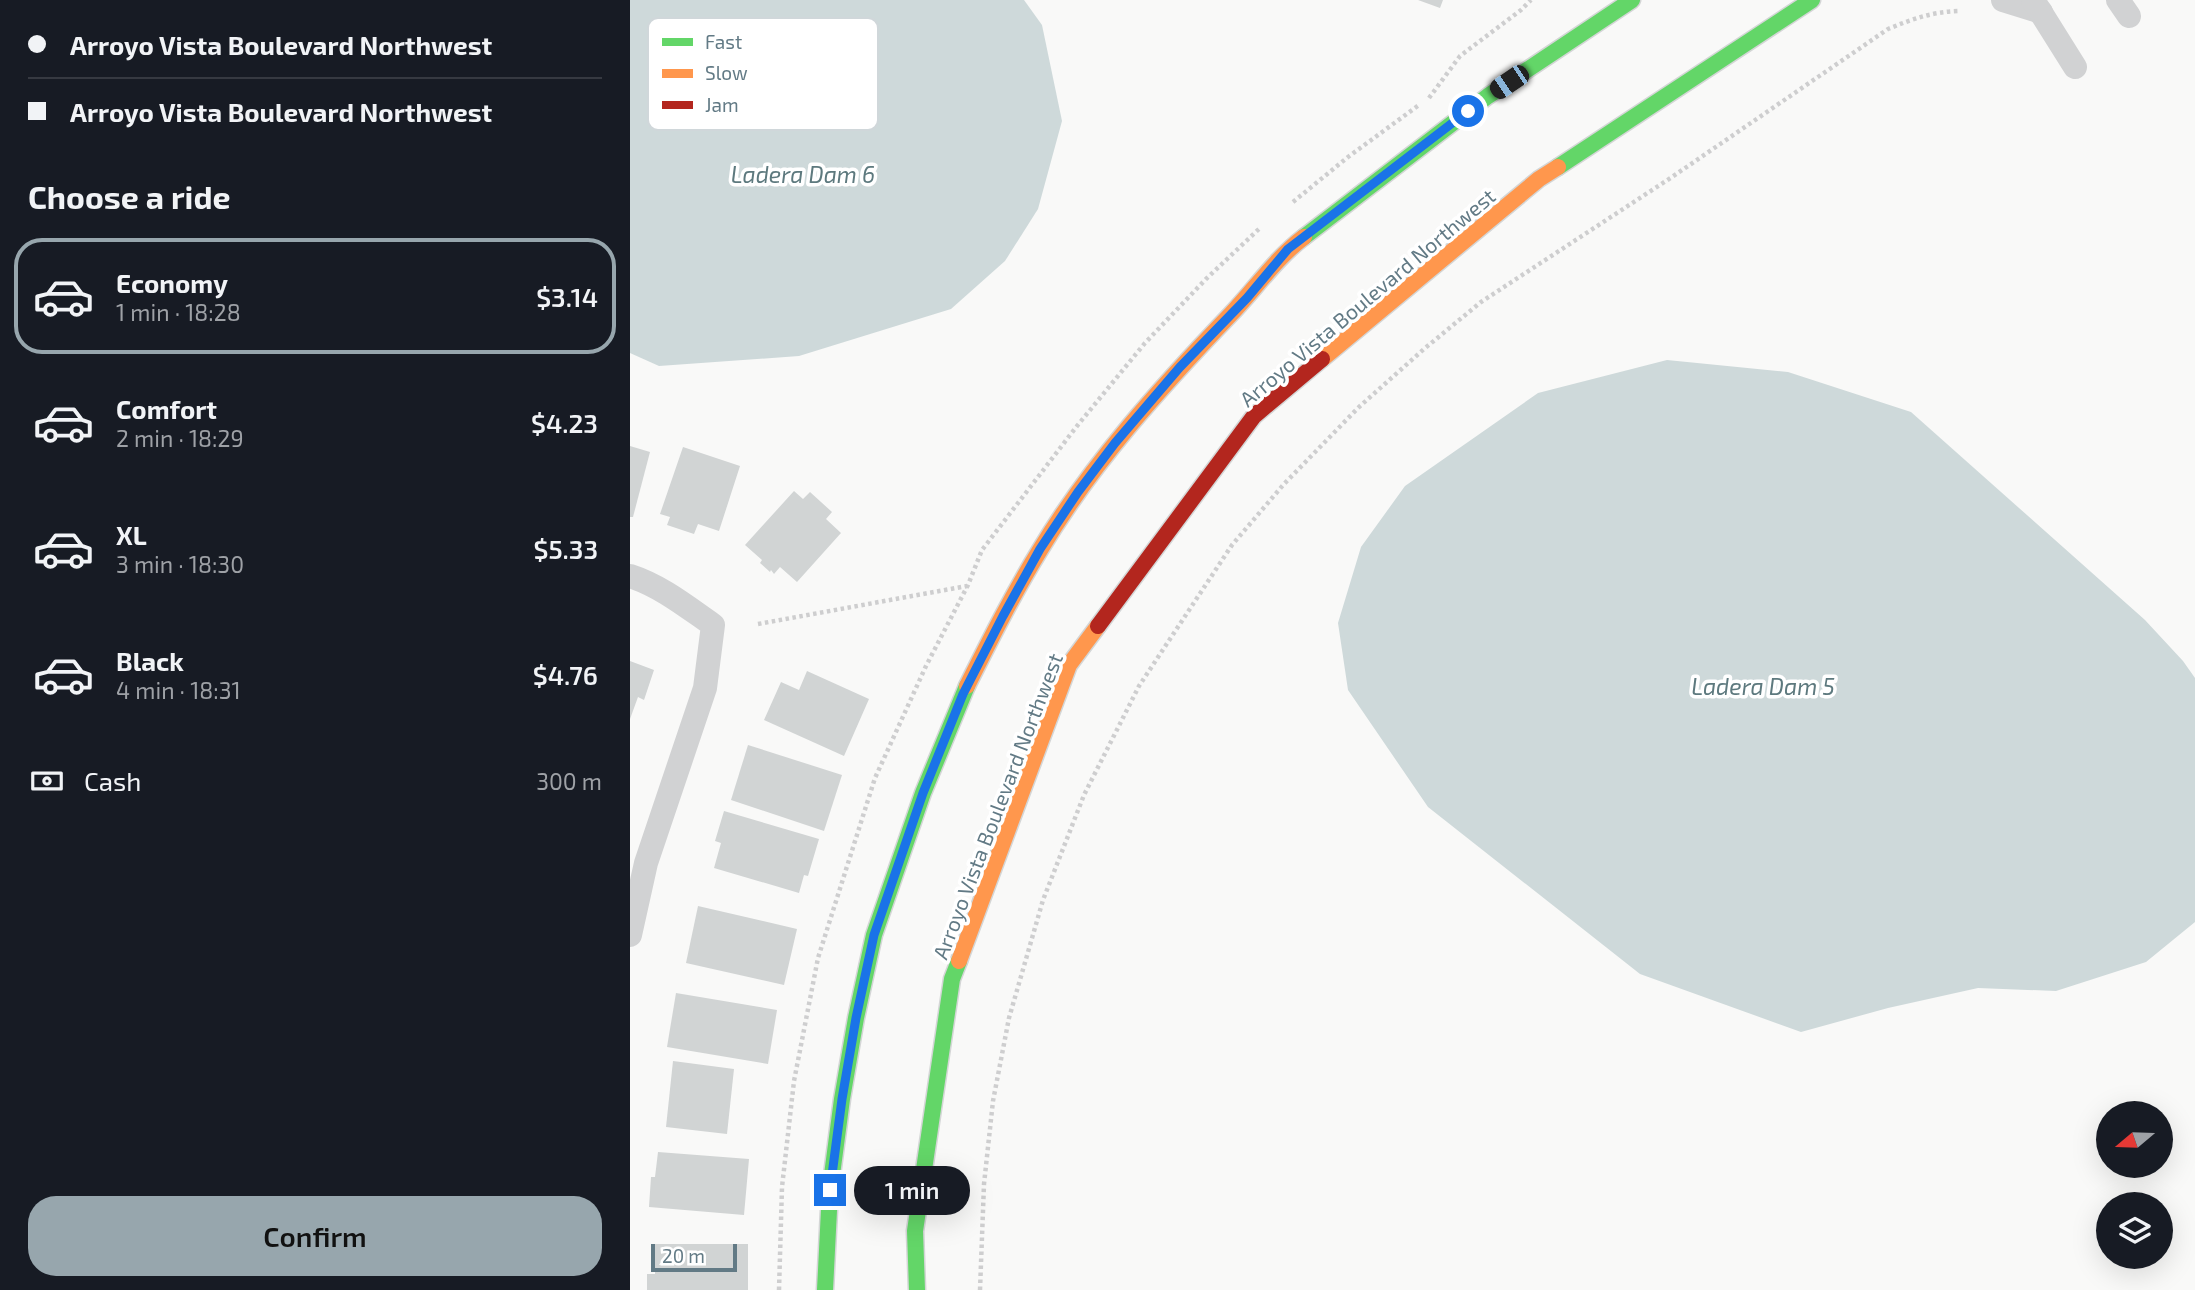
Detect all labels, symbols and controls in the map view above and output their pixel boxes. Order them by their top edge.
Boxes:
legend [648,18,878,130]
text: Arroyo Vista Boulevard Northwest [70,29,492,60]
text: Fast [705,30,742,53]
text: Slow [705,61,748,84]
car [1486,62,1533,102]
text: Jam [705,93,739,116]
route start [1452,95,1484,127]
text: Arroyo Vista Boulevard Northwest [70,96,492,127]
water label: Ladera Dam 6 [731,160,875,188]
text: Choose a ride [28,177,231,215]
street label: Arroyo Vista Boulevard Northwest [1234,183,1500,411]
icon: car [32,265,95,328]
text: Economy [116,267,228,298]
text: $3.14 [536,281,598,312]
text: 1 min · 18:28 [116,298,241,326]
icon: car [32,391,95,454]
text: Comfort [116,393,217,424]
text: $4.23 [531,407,598,438]
text: 2 min · 18:29 [116,424,244,452]
icon: car [32,517,95,580]
text: XL [116,519,147,550]
text: $5.33 [534,533,598,564]
text: 3 min · 18:30 [116,550,244,578]
icon: car [32,643,95,706]
text: Black [116,645,184,676]
street label: Arroyo Vista Boulevard Northwest [927,649,1067,963]
text: $4.76 [533,659,598,690]
water label: Ladera Dam 5 [1691,672,1835,700]
text: 4 min · 18:31 [116,676,241,704]
icon: cash [28,762,66,800]
text: Cash [84,765,141,796]
text: 300 m [536,767,602,795]
north arrow [2096,1101,2174,1178]
map controls [2096,1101,2173,1269]
callout: 1 min [854,1166,970,1214]
route end [814,1174,846,1206]
text: 1 min [885,1176,939,1204]
button: layers [2096,1192,2173,1269]
button: Confirm [28,1196,602,1276]
scale bar [651,1241,737,1273]
text: 20 m [662,1244,705,1267]

